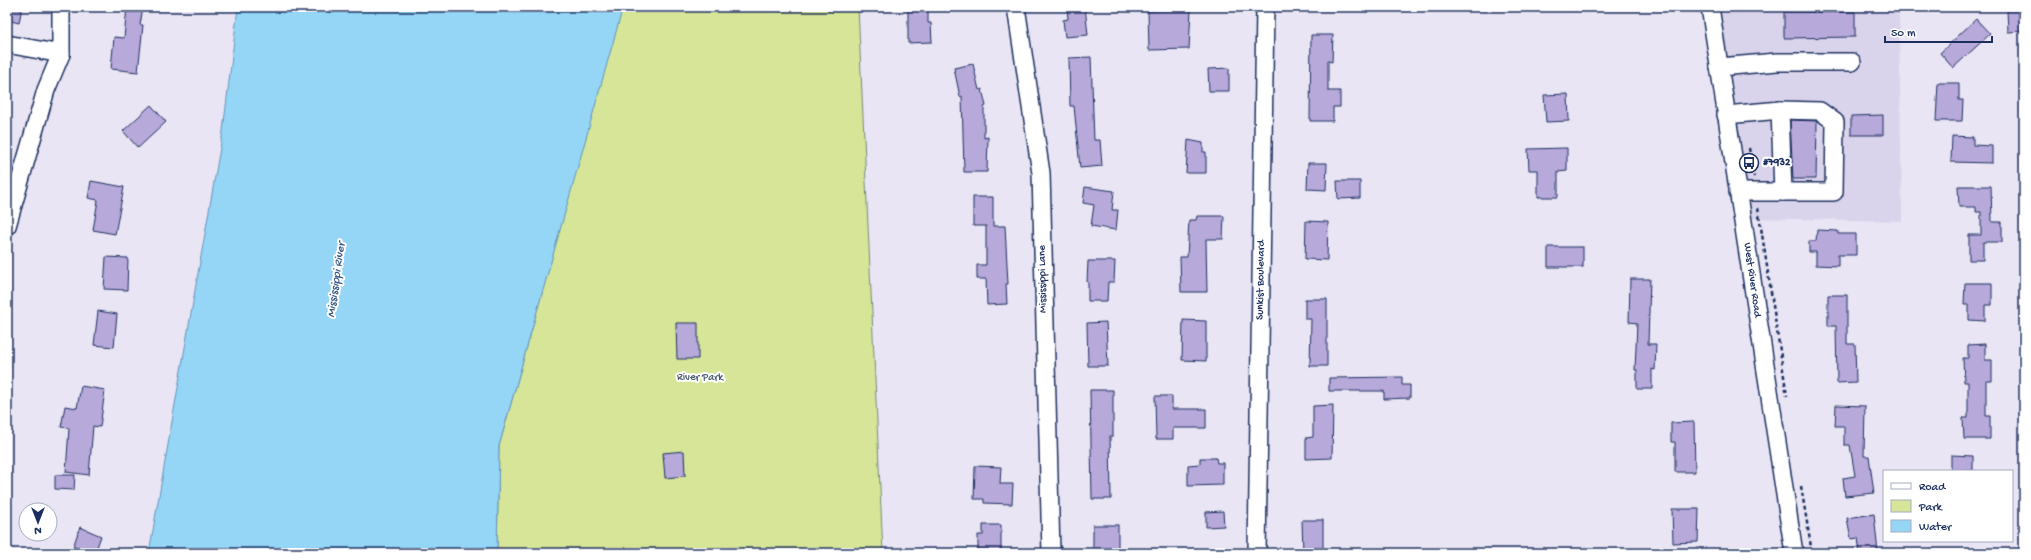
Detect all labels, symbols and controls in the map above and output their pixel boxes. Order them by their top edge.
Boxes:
scale bar [1885,18,1992,44]
text: 50 m [1891,27,1916,41]
bus stop icon: #7932 [1738,152,1760,174]
place label: #7932 [1763,157,1791,169]
street label: Sunkist Boulevard [1254,238,1268,320]
water label: Mississippi River [325,239,350,318]
street label: West River Road [1741,242,1763,320]
street label: Mississippi Lane [1036,245,1050,313]
park label: River Park [677,372,724,384]
legend [1883,470,2013,542]
text: Road [1919,481,1946,495]
text: Park [1918,501,1944,515]
north arrow [18,502,58,542]
text: Water [1919,521,1953,535]
text: N [34,524,42,536]

